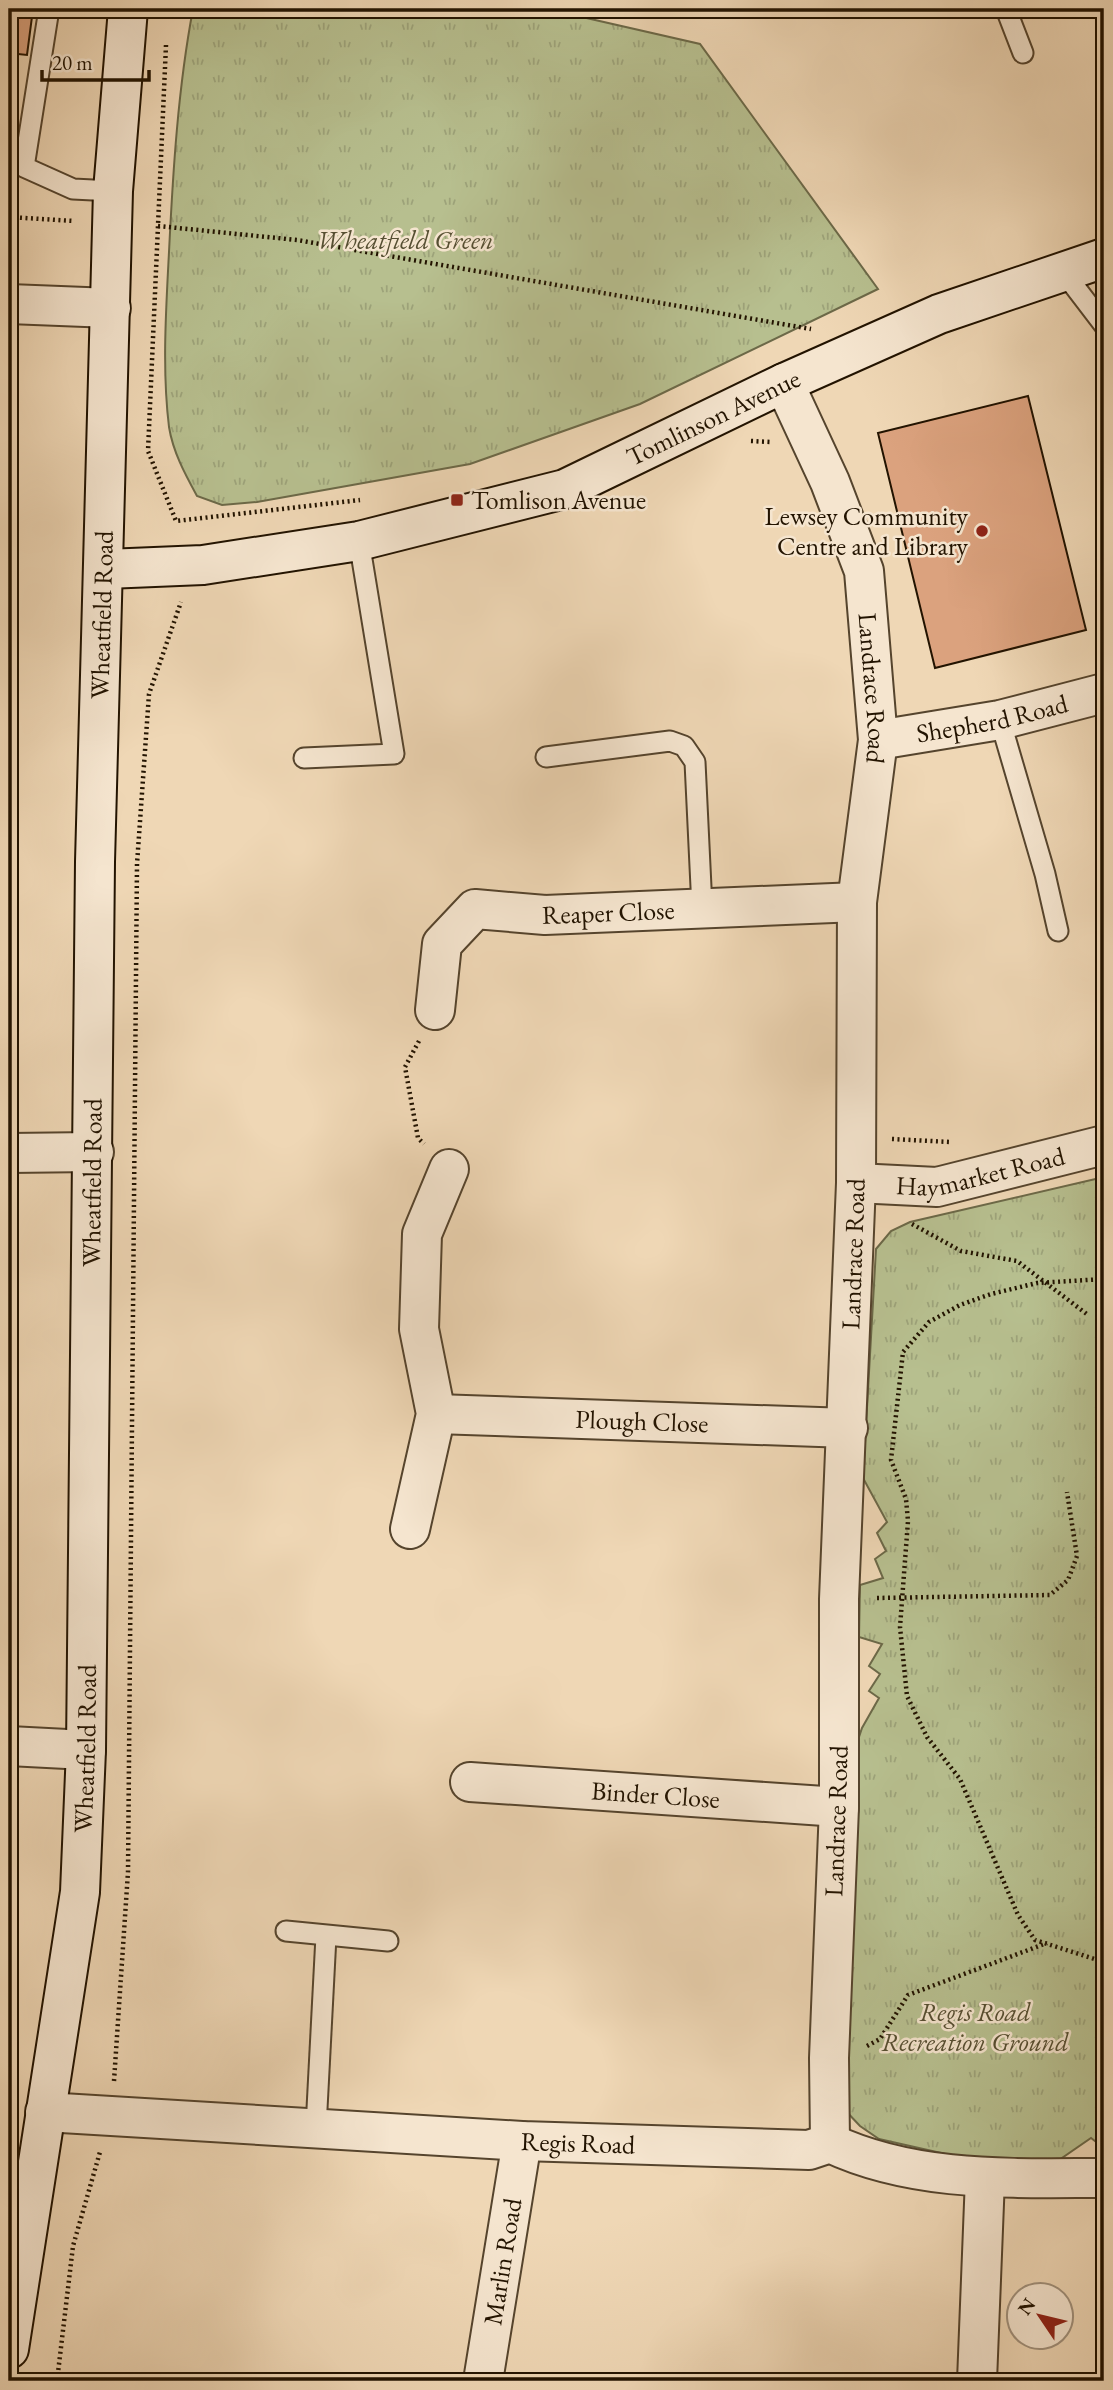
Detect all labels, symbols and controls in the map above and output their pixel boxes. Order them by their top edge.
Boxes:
scale bar [42,38,149,82]
text: 20 m [52,49,93,76]
park label: Wheatfield Green [316,223,494,257]
street label: Tomlinson Avenue [621,361,805,474]
place label: Tomlison Avenue [471,483,646,517]
marker: Tomlison Avenue [449,492,465,508]
place label: Lewsey Community Centre and Library [765,499,969,563]
marker: Lewsey Community Centre and Library [974,523,990,539]
street label: Wheatfield Road [82,529,121,699]
street label: Landrace Road [851,611,895,766]
street label: Shepherd Road [914,686,1072,750]
street label: Reaper Close [541,893,675,932]
street label: Wheatfield Road [74,1097,110,1267]
street label: Haymarket Road [895,1138,1069,1204]
street label: Landrace Road [833,1177,873,1330]
street label: Plough Close [575,1402,709,1440]
street label: Wheatfield Road [66,1663,104,1834]
street label: Landrace Road [816,1744,856,1897]
street label: Binder Close [590,1773,721,1816]
park label: Regis Road Recreation Ground [881,1995,1069,2059]
street label: Regis Road [520,2124,637,2162]
street label: Marlin Road [475,2195,530,2327]
north arrow [1004,2282,1074,2352]
text: N [1012,2293,1041,2320]

